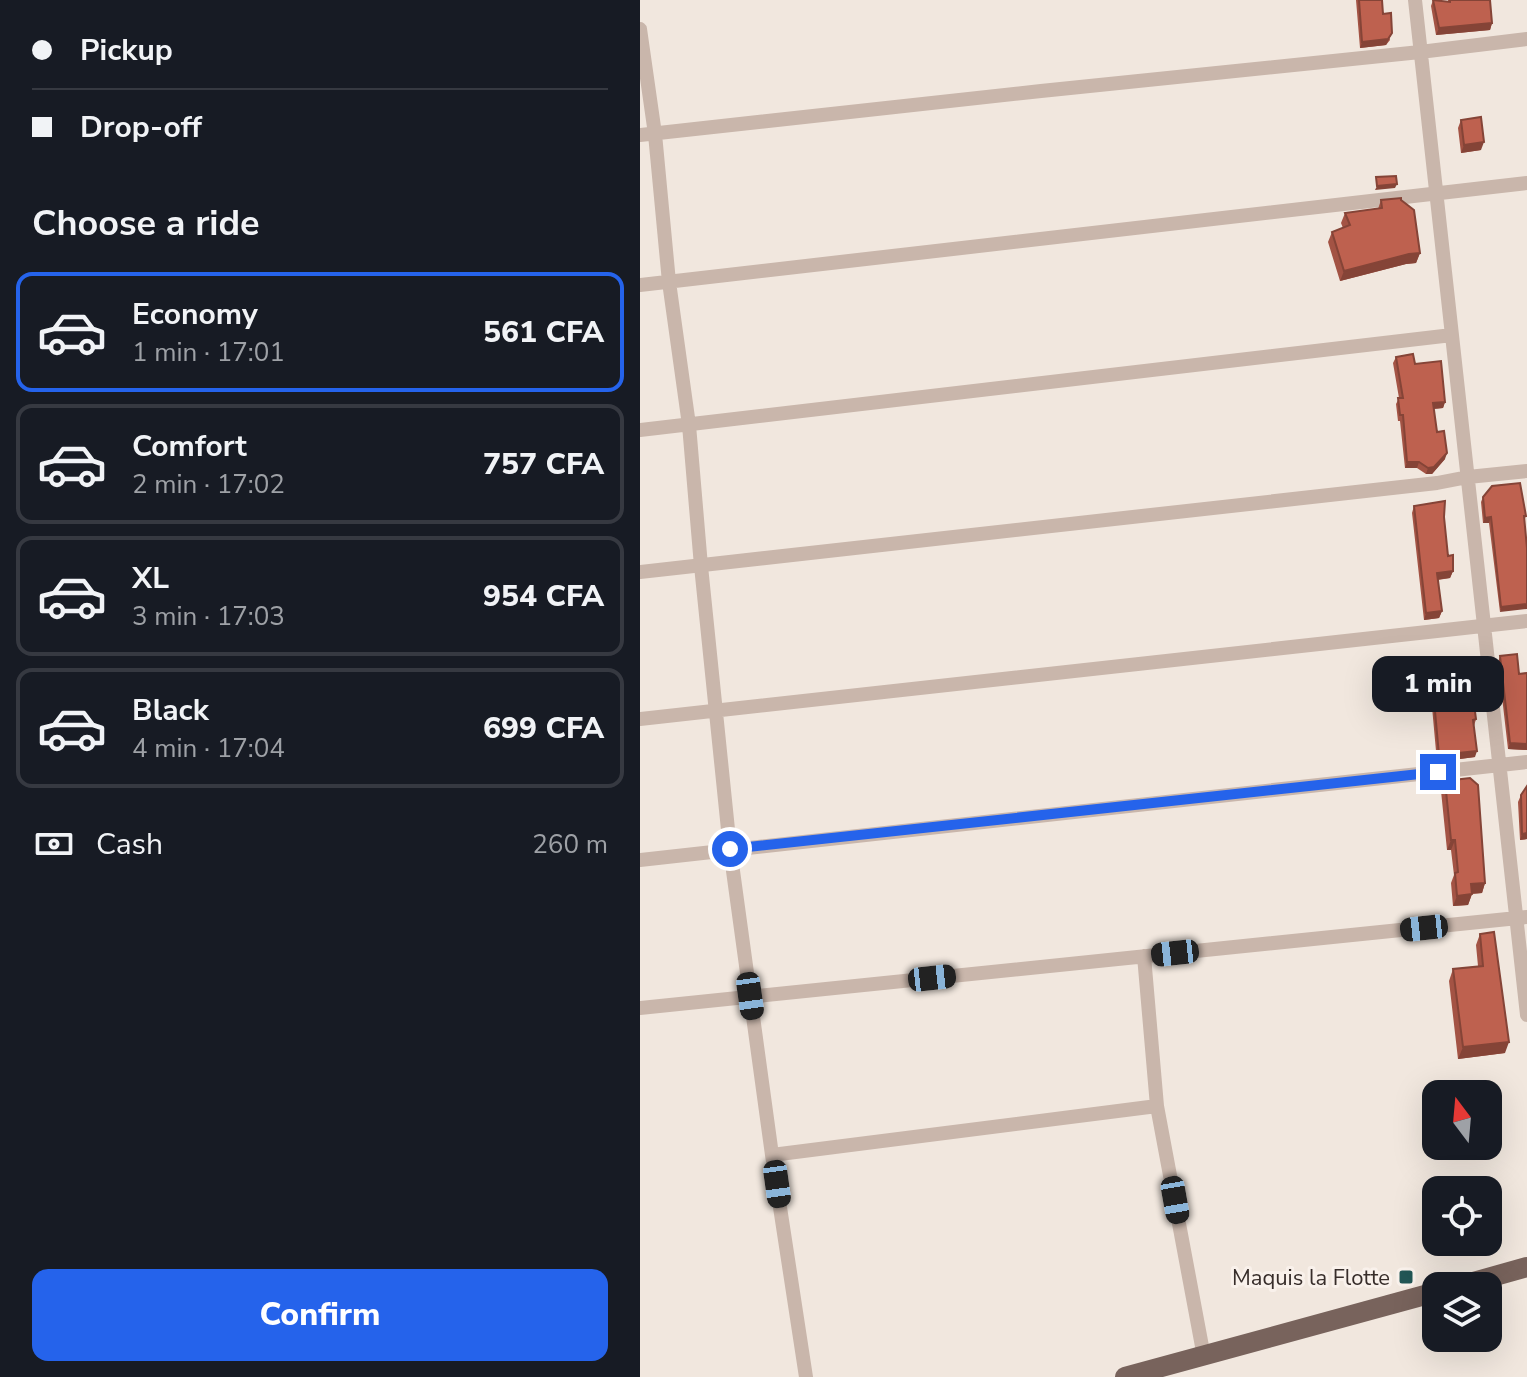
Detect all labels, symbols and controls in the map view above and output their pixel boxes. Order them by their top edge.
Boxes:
text: Pickup [80,30,173,71]
text: Drop-off [80,107,202,148]
text: Choose a ride [32,199,260,248]
text: Economy [132,294,258,335]
icon: car [36,296,108,368]
text: 561 CFA [483,312,604,353]
text: 1 min · 17:01 [132,335,285,370]
text: Comfort [132,426,247,467]
icon: car [36,428,108,500]
text: 757 CFA [483,444,604,485]
text: 2 min · 17:02 [132,467,285,502]
text: XL [132,558,169,599]
icon: car [36,560,108,632]
text: 954 CFA [483,576,604,617]
text: 3 min · 17:03 [132,599,285,634]
callout: 1 min [1372,656,1504,712]
text: 1 min [1404,666,1472,701]
text: Black [132,690,209,731]
icon: car [36,692,108,764]
text: 699 CFA [483,708,604,749]
text: 4 min · 17:04 [132,731,285,766]
route end [1420,754,1456,790]
icon: cash [32,822,76,866]
text: Cash [96,824,163,865]
text: 260 m [532,827,608,862]
route start [712,831,748,867]
car [1399,914,1449,942]
car [1150,939,1200,967]
car [907,964,957,992]
car [735,971,765,1021]
north arrow [1422,1080,1502,1160]
map controls [1422,1080,1502,1352]
car [762,1159,792,1209]
car [1159,1174,1191,1226]
button: locate [1422,1176,1502,1256]
place label: Maquis la Flotte [1232,1263,1390,1293]
marker: Maquis la Flotte [1397,1268,1415,1286]
button: Confirm [32,1269,608,1361]
button: layers [1422,1272,1502,1352]

